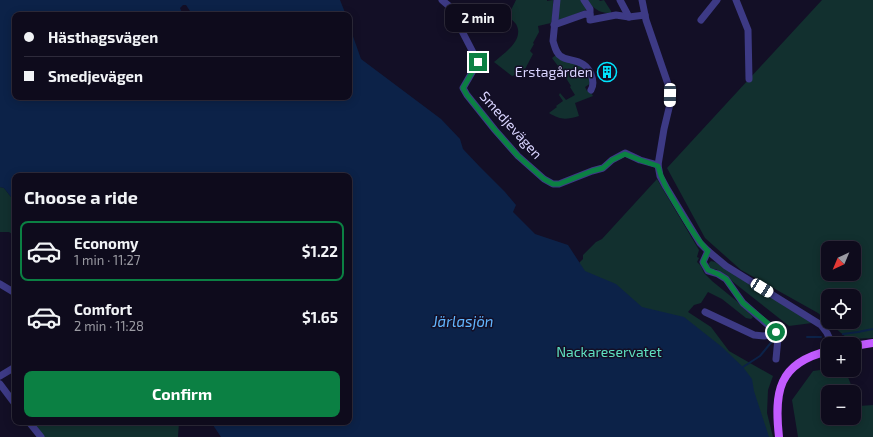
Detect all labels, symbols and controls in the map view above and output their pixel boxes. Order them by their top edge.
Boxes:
callout: 2 min [445,4,511,32]
text: 2 min [461,10,495,26]
text: Hästhagsvägen [48,28,158,46]
route end [469,53,487,71]
building icon: Erstagården [596,61,618,83]
place label: Erstagården [515,63,593,80]
text: Smedjevägen [48,67,143,85]
car [664,83,676,107]
street label: Smedjevägen [477,87,546,162]
text: Choose a ride [24,186,138,208]
icon: car [26,233,62,269]
text: Economy [74,234,139,252]
north arrow [821,241,861,281]
map controls [821,241,861,425]
text: $1.22 [302,242,338,260]
text: 1 min · 11:27 [74,252,140,268]
car [749,277,775,299]
button: locate [821,289,861,329]
icon: car [26,299,62,335]
text: Comfort [74,300,132,318]
text: $1.65 [302,308,338,326]
water label: Järlasjön [431,312,494,331]
text: 2 min · 11:28 [74,318,144,334]
route start [767,323,785,341]
button: + [821,337,861,377]
park label: Nackareservatet [556,343,662,360]
button: Confirm [24,371,340,417]
button: − [821,385,861,425]

